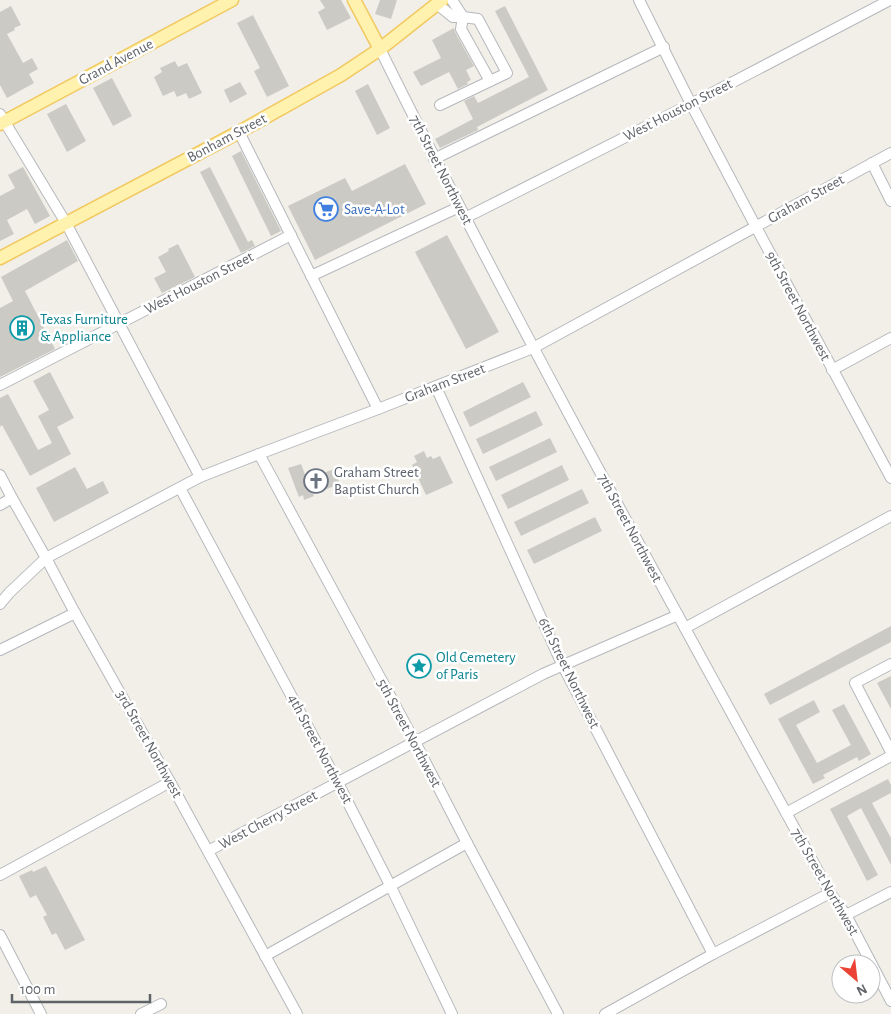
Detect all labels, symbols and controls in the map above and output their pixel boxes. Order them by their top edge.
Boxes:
street label: Grand Avenue [76,36,156,88]
street label: West Houston Street [621,76,735,144]
street label: Bonham Street [185,111,269,165]
street label: 7th Street Northwest [407,113,475,227]
street label: Graham Street [765,172,847,226]
supermarket icon: Save-A-Lot [313,196,339,222]
place label: Save-A-Lot [344,202,405,217]
street label: West Houston Street [142,249,256,317]
street label: 9th Street Northwest [763,249,833,363]
place label: Texas Furniture & Appliance [40,312,128,344]
building icon: Texas Furniture & Appliance [9,315,35,341]
street label: Graham Street [403,361,487,405]
place label: Graham Street Baptist Church [334,465,419,497]
church icon: Graham Street Baptist Church [303,468,329,494]
street label: 7th Street Northwest [595,471,665,585]
street label: 6th Street Northwest [536,615,602,731]
place label: Old Cemetery of Paris [436,650,516,682]
place icon: Old Cemetery of Paris [406,653,432,679]
street label: 5th Street Northwest [374,676,444,790]
street label: 3rd Street Northwest [113,688,185,801]
street label: 4th Street Northwest [285,692,355,806]
street label: West Cherry Street [216,788,320,852]
street label: 7th Street Northwest [788,826,862,938]
north arrow [831,954,881,1004]
scale bar [12,972,150,1004]
text: N [854,981,869,998]
text: 100 m [20,982,55,997]

